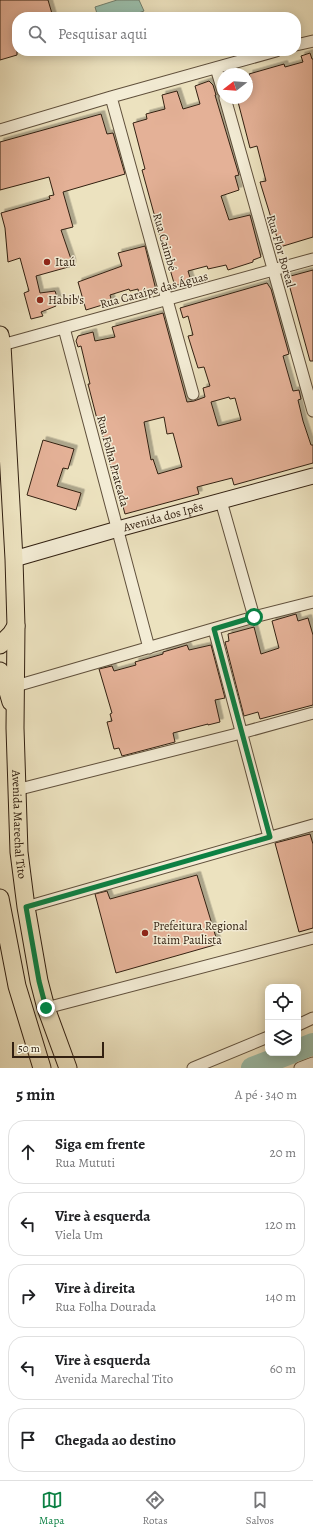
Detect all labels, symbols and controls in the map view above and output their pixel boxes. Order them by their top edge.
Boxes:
search box [12,12,301,56]
icon: search [26,23,48,45]
text: Pesquisar aqui [58,24,147,44]
north arrow [217,68,253,104]
street label: Rua Caimbé [149,211,181,273]
street label: Rua Flor Boreal [263,213,299,289]
place label: Itaú [55,254,76,270]
marker: Itaú [42,257,52,267]
street label: Rua Caraípe das Águas [98,268,210,312]
place label: Habib's [48,292,84,308]
marker: Habib's [35,295,45,305]
street label: Rua Folha Prateada [93,414,133,509]
street label: Avenida dos Ipês [120,498,205,536]
route start [245,608,263,626]
street label: Avenida Marechal Tito [8,769,30,880]
place label: Prefeitura Regional Itaim Paulista [153,918,248,948]
marker: Prefeitura Regional Itaim Paulista [140,928,150,938]
map controls [265,984,301,1056]
button: locate [265,984,301,1020]
route end [37,999,55,1017]
button: layers [265,1020,301,1056]
scale bar [12,1040,104,1059]
text: 50 m [18,1041,40,1056]
text: 5 min [16,1083,55,1106]
text: A pé · 340 m [235,1086,297,1103]
text: Siga em frente [55,1134,145,1154]
icon: ahead [17,1141,39,1163]
text: 20 m [270,1144,296,1161]
text: Rua Mututi [55,1154,115,1171]
text: Vire à esquerda [55,1206,151,1226]
icon: left [17,1213,39,1235]
text: 120 m [265,1216,296,1233]
text: Viela Um [55,1226,103,1243]
text: Vire à direita [55,1278,135,1298]
icon: right [17,1285,39,1307]
text: 140 m [265,1288,296,1305]
text: Rua Folha Dourada [55,1298,156,1315]
text: Vire à esquerda [55,1350,151,1370]
icon: left [17,1357,39,1379]
text: 60 m [270,1360,296,1377]
text: Avenida Marechal Tito [55,1370,173,1387]
icon: arrive [17,1429,39,1451]
text: Chegada ao destino [55,1430,176,1450]
tab: Mapa [39,1489,64,1528]
tab: Rotas [143,1489,168,1528]
tab: Salvos [246,1489,274,1528]

